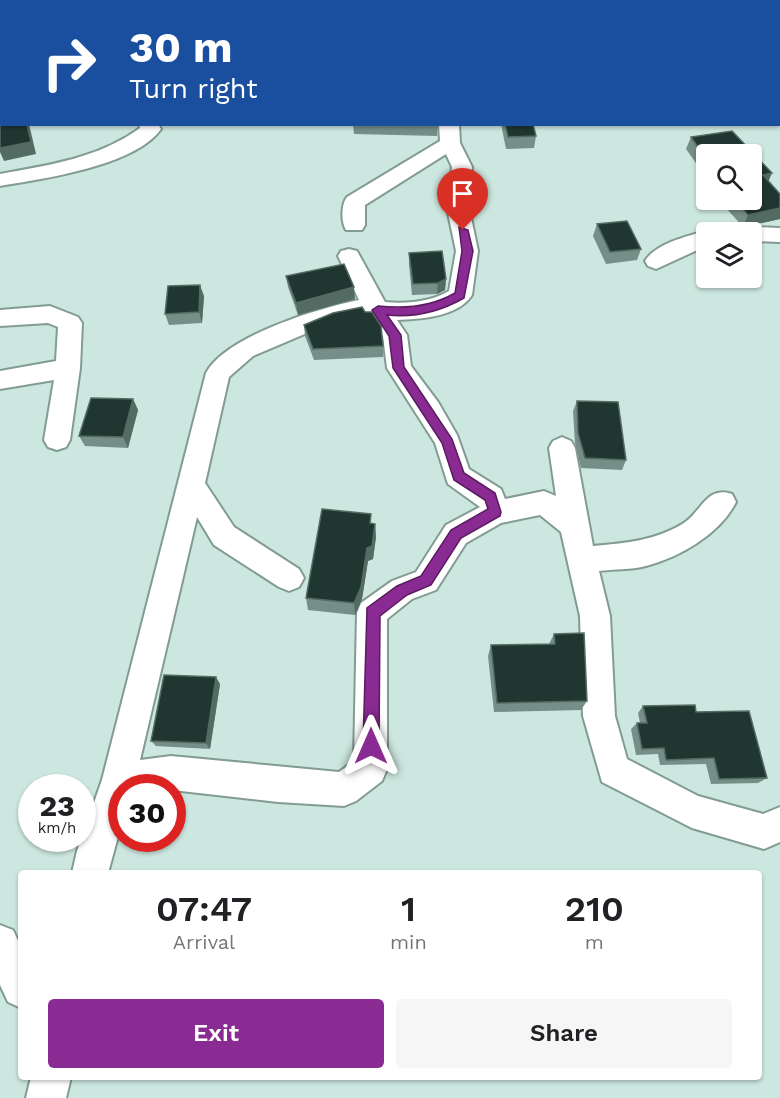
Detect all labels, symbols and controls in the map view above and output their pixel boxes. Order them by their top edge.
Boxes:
text: 30 m [129,23,233,72]
icon: right [30,24,108,102]
text: Turn right [129,73,258,105]
map controls [696,144,762,288]
button: search [696,144,762,210]
pin [437,168,488,230]
icon: arrive [446,177,479,210]
button: layers [696,222,762,288]
position arrow [339,714,403,778]
speed limit sign: 30 [108,774,186,852]
text: 23 [39,788,75,823]
text: km/h [38,819,76,837]
text: 07:47 [156,888,252,930]
text: 1 [401,888,416,930]
text: 210 [565,888,624,930]
text: Arrival [173,930,235,954]
text: min [390,930,427,954]
text: m [585,930,604,954]
button: Exit [48,999,384,1068]
button: Share [396,999,732,1068]

